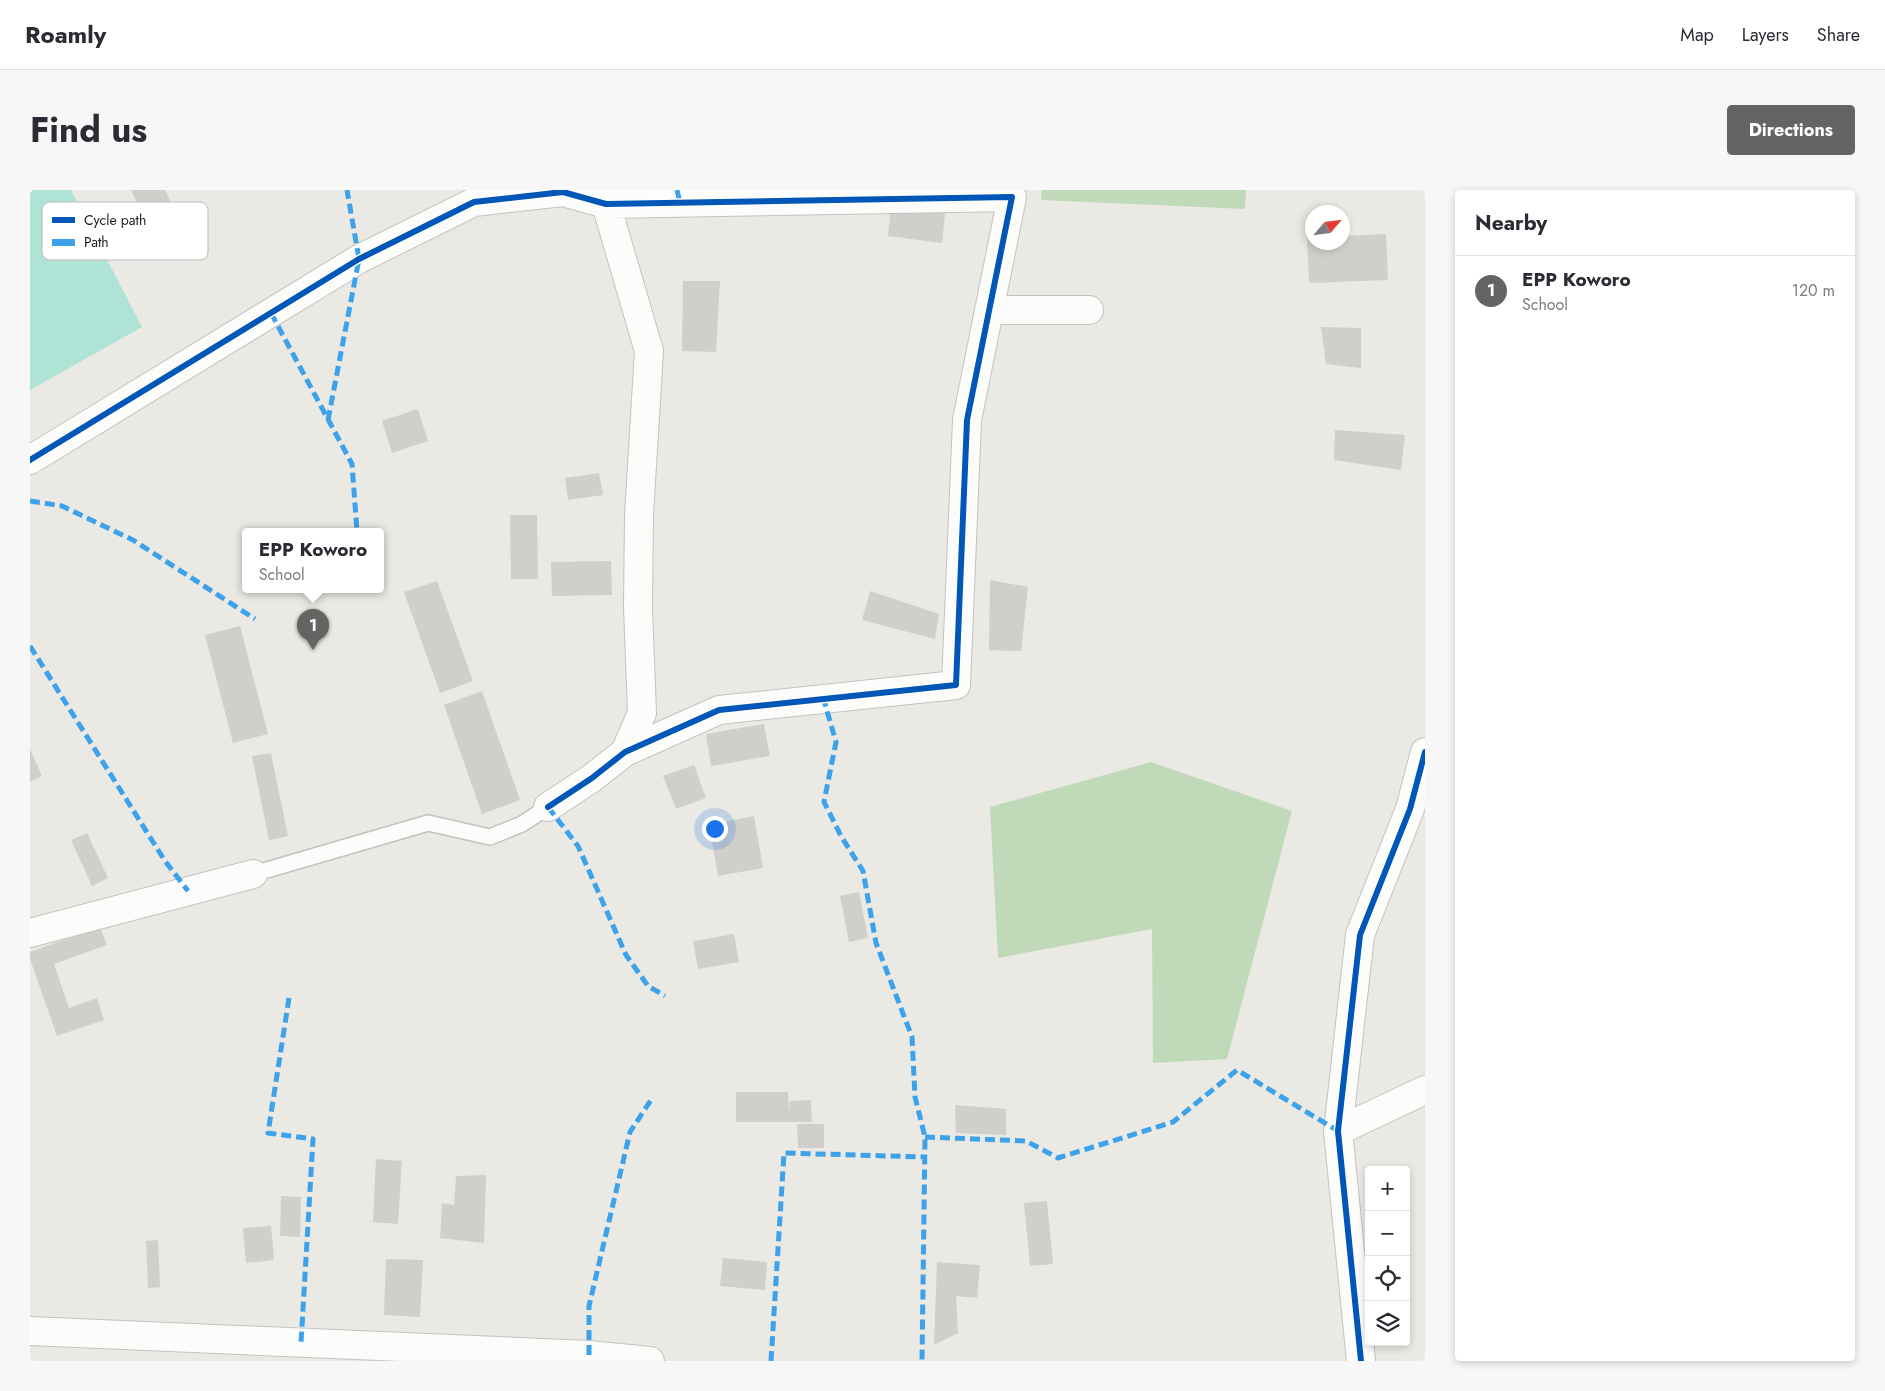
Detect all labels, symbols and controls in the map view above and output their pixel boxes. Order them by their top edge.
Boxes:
text: Roamly [25,17,106,52]
text: Map [1680,22,1714,48]
text: Layers [1742,22,1789,48]
text: Share [1817,22,1860,48]
text: Find us [30,105,147,155]
button: Directions [1727,105,1855,155]
legend [42,202,208,260]
north arrow [1305,205,1350,250]
text: Nearby [1475,208,1547,238]
text: Cycle path [84,210,146,230]
text: Path [84,232,109,252]
text: EPP Koworo [1522,266,1631,293]
text: 1 [1487,279,1495,302]
text: 120 m [1792,279,1835,302]
text: School [1522,293,1568,316]
popup [242,528,384,593]
text: EPP Koworo [259,536,367,563]
text: School [259,563,305,586]
pin: 1 [297,609,329,650]
your location [702,816,728,842]
map controls [1365,1166,1410,1346]
button: + [1365,1166,1410,1211]
button: − [1365,1211,1410,1256]
button: locate [1365,1256,1410,1301]
button: layers [1365,1301,1410,1346]

